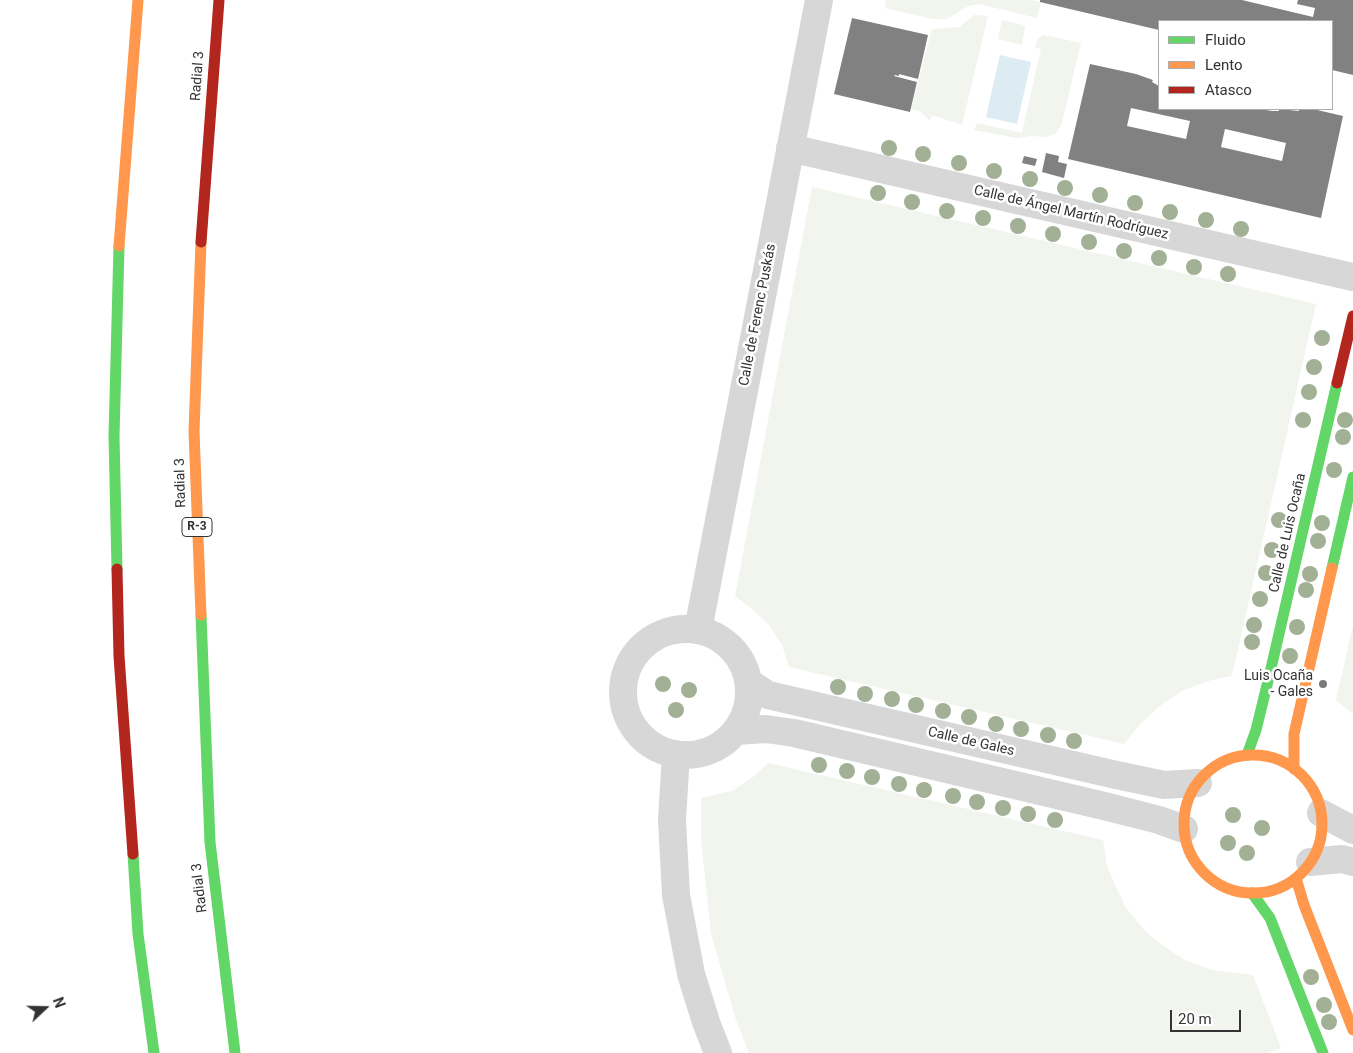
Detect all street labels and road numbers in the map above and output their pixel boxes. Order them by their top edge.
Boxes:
street label: Radial 3 [188,51,208,101]
street label: Calle de Ángel Martín Rodríguez [972,182,1170,244]
street label: Calle de Ferenc Puskás [736,242,780,388]
street label: Radial 3 [172,458,190,508]
street label: Calle de Luis Ocaña [1266,472,1310,594]
road number: R-3 [182,518,212,536]
street label: Calle de Gales [926,724,1016,760]
street label: Radial 3 [189,862,211,914]

